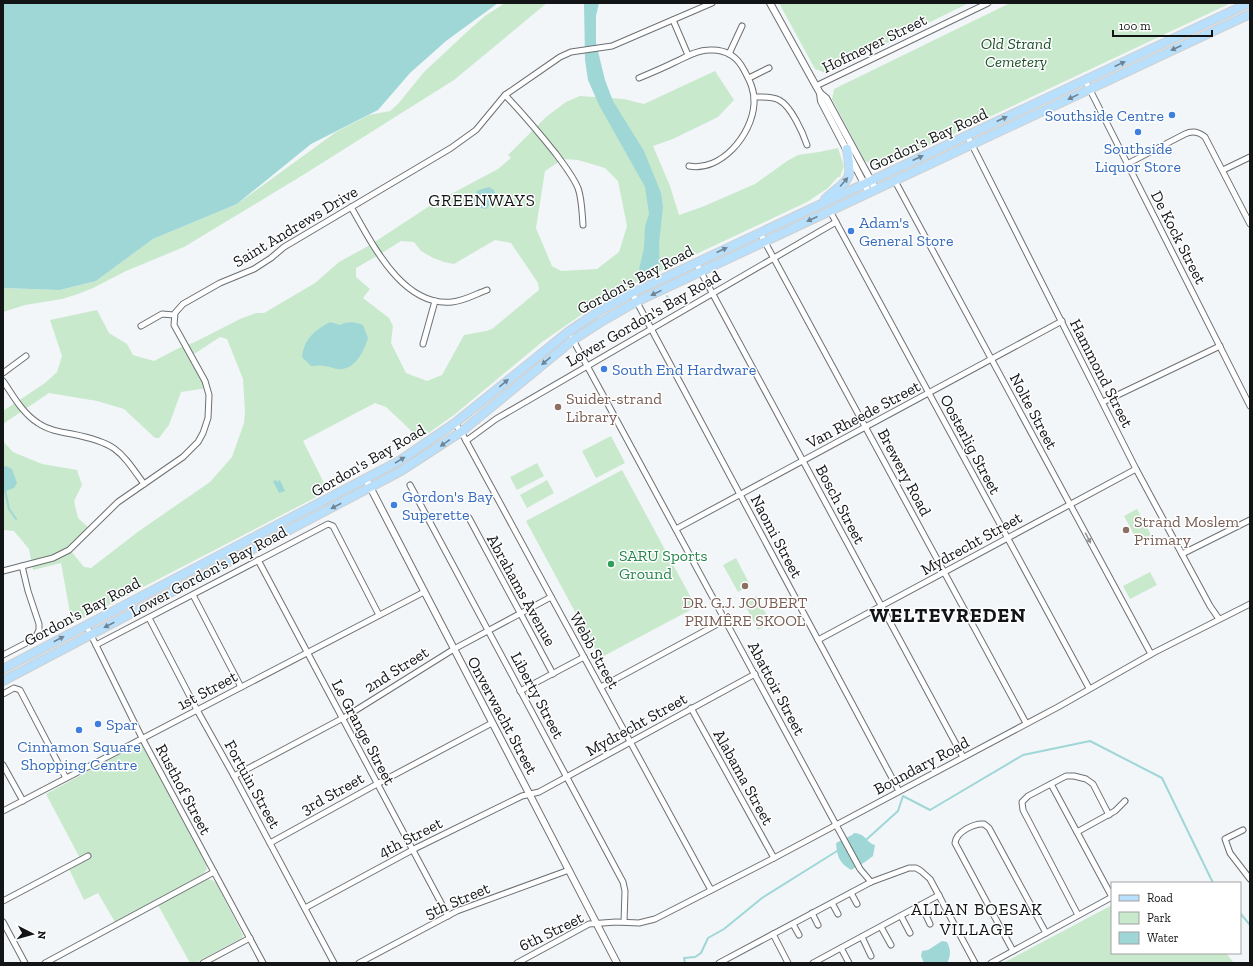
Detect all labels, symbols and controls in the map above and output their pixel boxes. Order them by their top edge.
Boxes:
street label: Hofmeyer Street [819,10,930,77]
scale bar [1113,12,1212,38]
text: 100 m [1119,19,1151,33]
park label: Old Strand Cemetery [981,34,1051,71]
one-way arrow [1171,45,1182,51]
one-way arrow [1114,61,1125,67]
one-way arrow [1067,94,1079,100]
street label: Gordon's Bay Road [866,104,991,175]
place label: Southside Centre [1045,106,1164,125]
marker: Southside Centre [1167,110,1177,120]
one-way arrow [997,116,1008,122]
marker: Southside Liquor Store [1133,127,1143,137]
place label: Southside Liquor Store [1095,139,1181,176]
one-way arrow [913,155,924,161]
one-way arrow [840,177,849,187]
street label: Saint Andrews Drive [230,182,361,271]
street label: De Kock Street [1147,187,1210,287]
district label: GREENWAYS [428,190,536,210]
place label: Adam's General Store [859,213,954,250]
one-way arrow [806,216,818,222]
marker: Adam's General Store [846,226,856,236]
street label: Gordon's Bay Road [574,241,697,318]
one-way arrow [716,247,728,253]
street label: Lower Gordon's Bay Road [563,266,724,370]
one-way arrow [651,290,662,296]
street label: Hammond Street [1066,316,1137,431]
one-way arrow [541,357,552,366]
place label: South End Hardware [612,360,756,379]
marker: South End Hardware [599,364,609,374]
street label: Nolte Street [1006,370,1061,452]
street label: Van Rheede Street [802,376,923,453]
one-way arrow [499,378,510,387]
place label: Suider-strand Library [566,389,662,426]
street label: Oosterlig Street [936,391,1005,497]
marker: Suider-strand Library [553,402,563,412]
street label: Gordon's Bay Road [308,420,429,501]
street label: Brewery Road [874,425,936,519]
one-way arrow [440,439,451,447]
one-way arrow [395,456,405,464]
street label: Bosch Street [812,461,869,547]
place label: Gordon's Bay Superette [402,487,494,524]
street label: Naomi Street [747,491,806,581]
marker: Gordon's Bay Superette [389,500,399,510]
one-way arrow [330,503,342,509]
street label: Mydrecht Street [917,508,1025,579]
place label: Strand Moslem Primary [1134,512,1239,549]
street label: Lower Gordon's Bay Road [127,522,290,621]
marker: Strand Moslem Primary [1121,525,1131,535]
street label: Abrahams Avenue [483,531,560,649]
one-way arrow [1085,532,1091,544]
place label: SARU Sports Ground [619,546,708,583]
marker: SARU Sports Ground [606,559,616,569]
street label: Gordon's Bay Road [21,573,144,650]
marker: DR. G.J. JOUBERT PRIMÊRE SKOOL [740,581,750,591]
place label: DR. G.J. JOUBERT PRIMÊRE SKOOL [683,593,807,630]
district label: WELTEVREDEN [870,603,1026,627]
street label: Webb Street [566,609,623,692]
one-way arrow [103,622,115,629]
one-way arrow [53,636,65,643]
street label: Abattoir Street [744,638,809,738]
street label: 2nd Street [361,642,432,697]
street label: Liberty Street [507,649,568,742]
street label: Onverwacht Street [464,653,542,777]
street label: 1st Street [174,667,240,714]
street label: Le Grange Street [328,676,399,788]
street label: Mydrecht Street [582,689,690,760]
place label: Spar [106,715,138,734]
marker: Spar [93,719,103,729]
marker: Cinnamon Square Shopping Centre [74,725,84,735]
street label: Alabama Street [710,726,778,828]
street label: Boundary Road [870,732,972,798]
place label: Cinnamon Square Shopping Centre [17,737,141,774]
street label: Fortuin Street [221,737,285,832]
street label: Rusthof Street [152,741,215,838]
street label: 3rd Street [297,768,367,819]
street label: 4th Street [375,813,445,862]
street label: 5th Street [422,878,493,923]
legend [1111,882,1241,954]
text: Road [1147,891,1173,905]
district label: ALLAN BOESAK VILLAGE [911,899,1043,939]
street label: 6th Street [516,908,586,955]
text: Park [1147,911,1172,925]
north arrow [12,914,52,954]
text: N [34,930,48,940]
text: Water [1147,931,1179,945]

